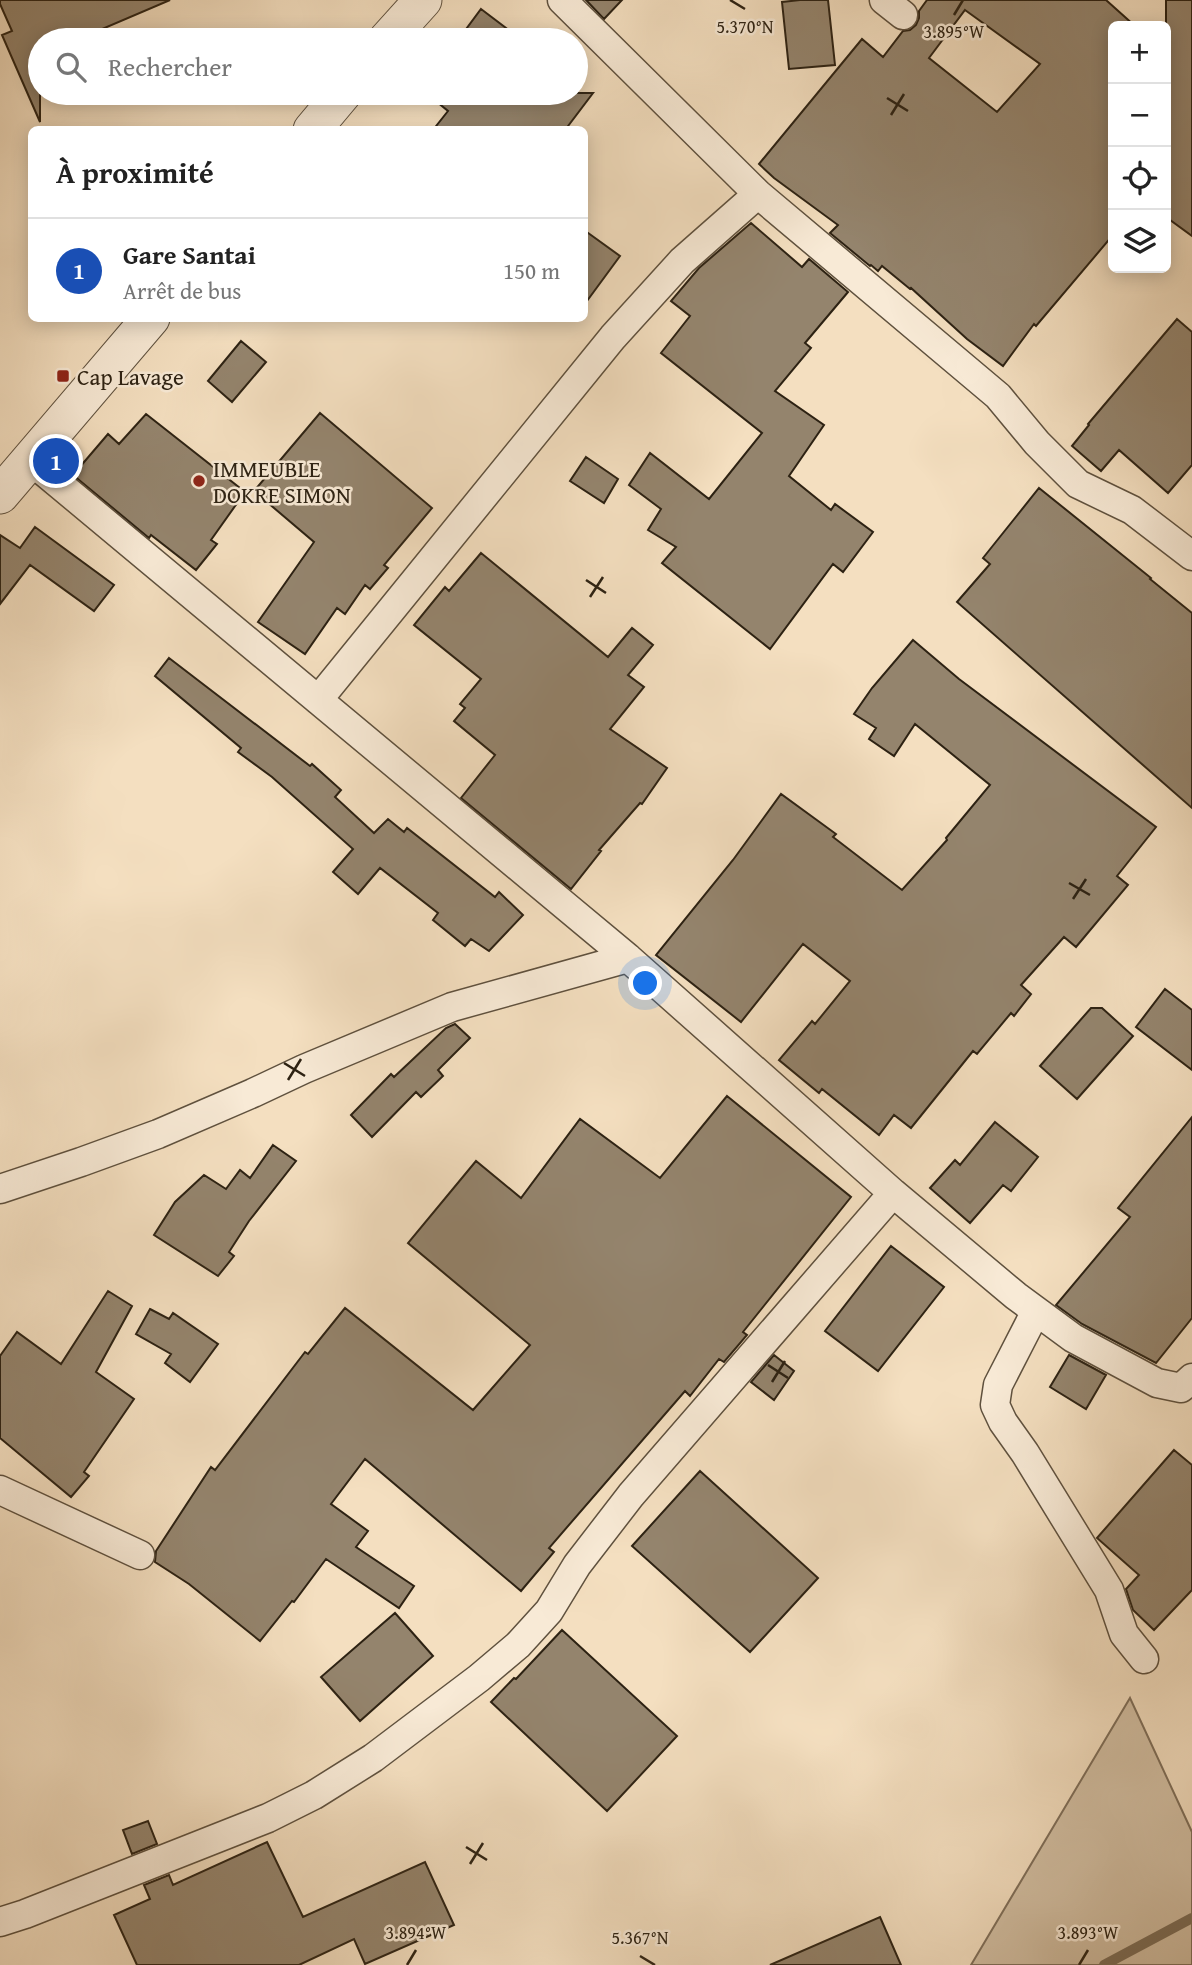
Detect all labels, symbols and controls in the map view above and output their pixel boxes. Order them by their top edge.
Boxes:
text: 5.370°N [716,13,774,40]
text: 3.895°W [924,18,985,45]
map controls [1108,21,1171,273]
button: + [1108,21,1171,84]
search box [28,28,588,105]
text: Rechercher [108,47,232,86]
icon: search [52,48,90,86]
button: − [1108,84,1171,147]
button: locate [1108,147,1171,210]
text: À proximité [56,150,214,194]
button: layers [1108,210,1171,273]
text: Gare Santai [123,235,256,274]
text: 1 [73,254,85,287]
text: 150 m [503,254,560,287]
text: Arrêt de bus [123,274,242,307]
place label: Cap Lavage [77,360,184,393]
marker: Cap Lavage [55,368,71,384]
pin: 1 [33,435,79,487]
place label: IMMEUBLE DOKRE SIMON [213,452,351,511]
marker: IMMEUBLE DOKRE SIMON [191,473,207,489]
your location [628,966,662,1000]
text: 3.894°W [386,1919,447,1946]
text: 3.893°W [1058,1919,1119,1946]
text: 5.367°N [611,1924,669,1951]

